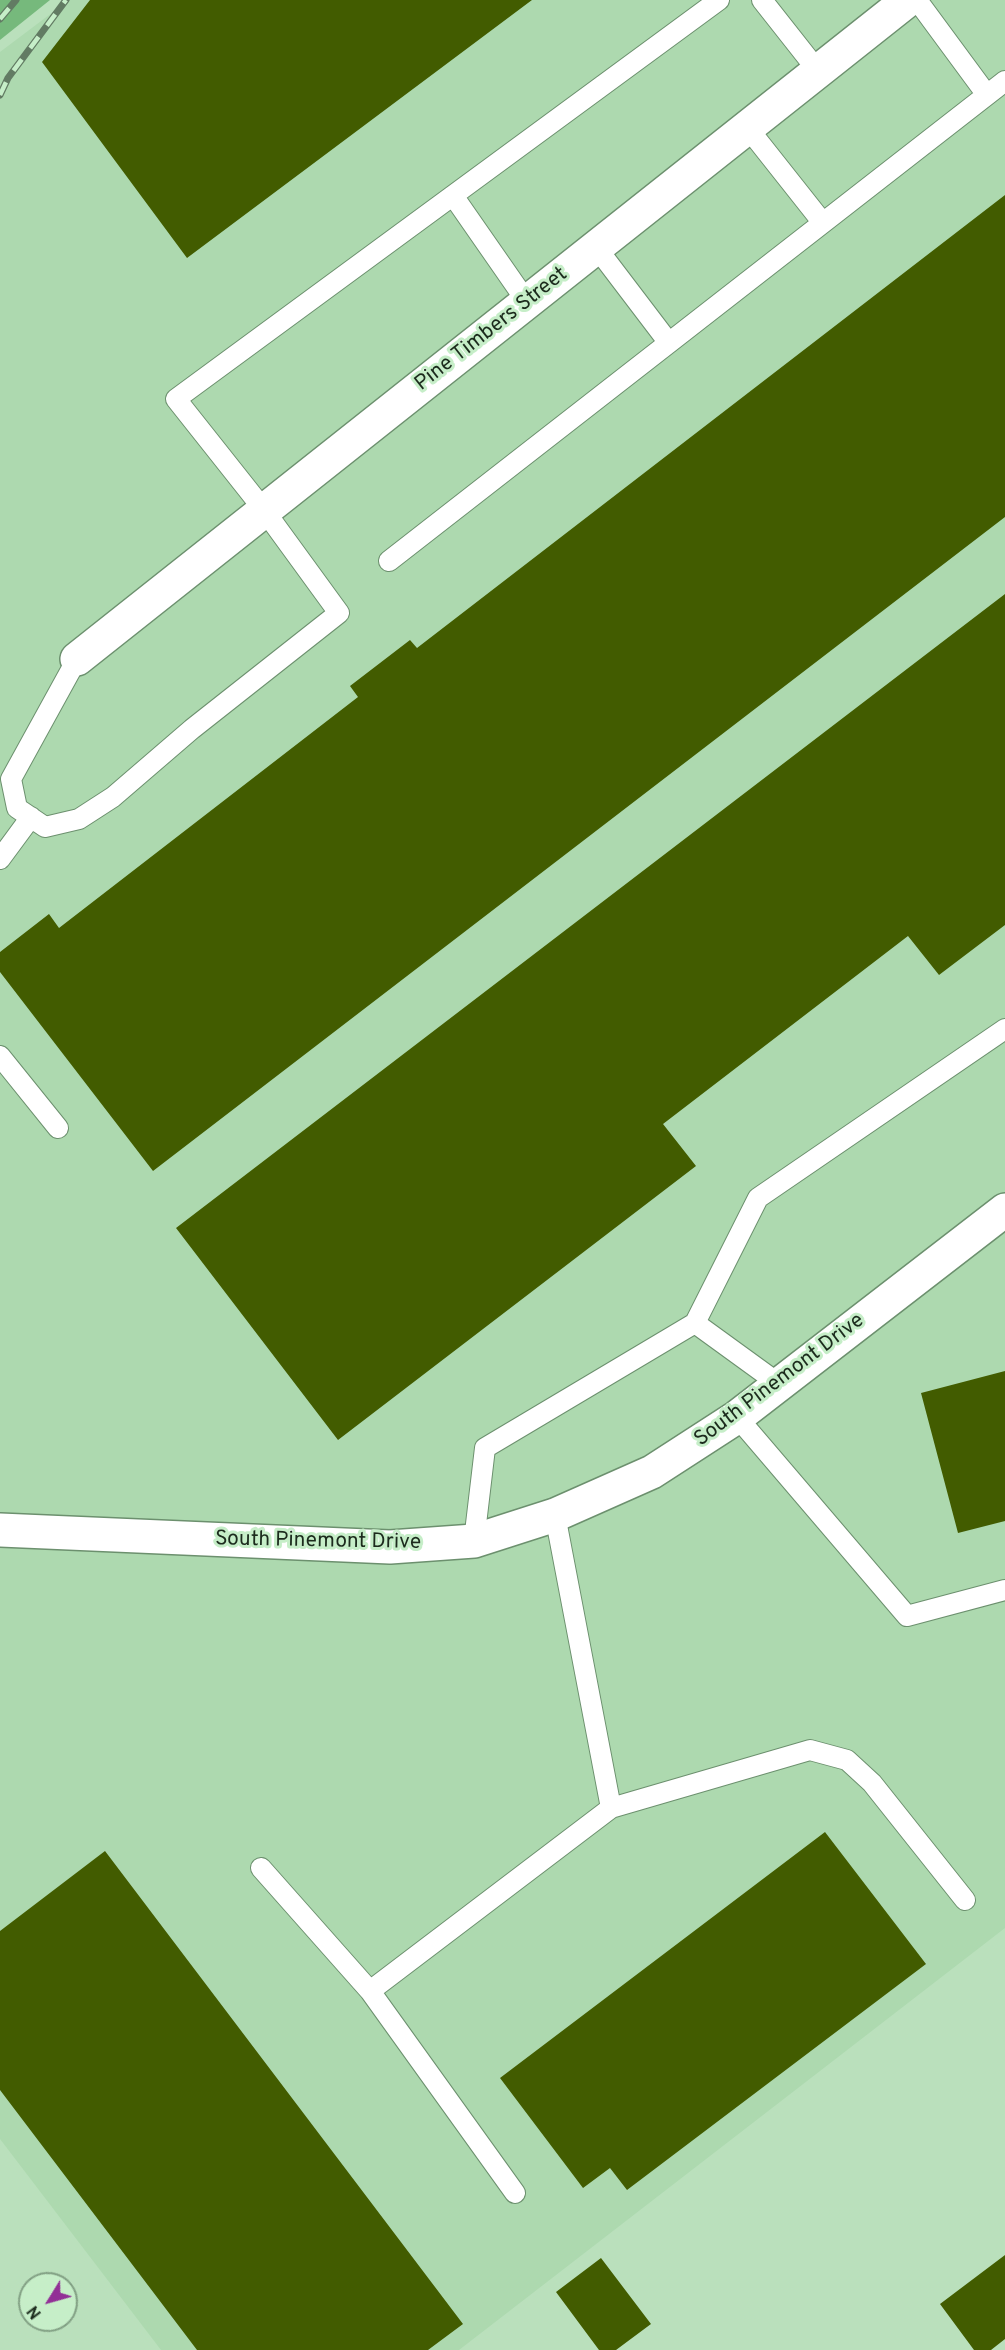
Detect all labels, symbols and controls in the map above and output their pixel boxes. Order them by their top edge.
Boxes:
street label: Pine Timbers Street [411,263,573,397]
street label: South Pinemont Drive [690,1309,870,1453]
street label: South Pinemont Drive [215,1528,421,1556]
north arrow [18,2272,78,2332]
text: N [24,2301,47,2322]

